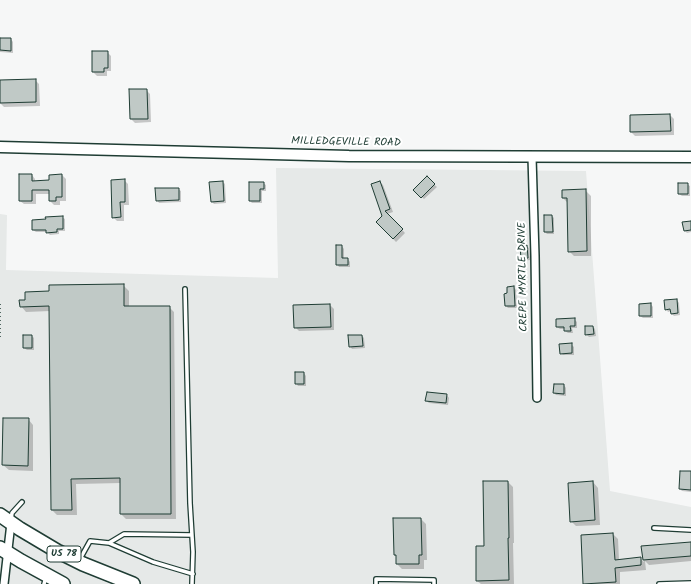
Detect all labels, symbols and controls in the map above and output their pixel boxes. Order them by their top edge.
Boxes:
street label: MILLEDGEVILLE ROAD [291,135,401,151]
street label: CREPE MYRTLE DRIVE [516,222,532,332]
road number: US 78 [47,546,81,562]

